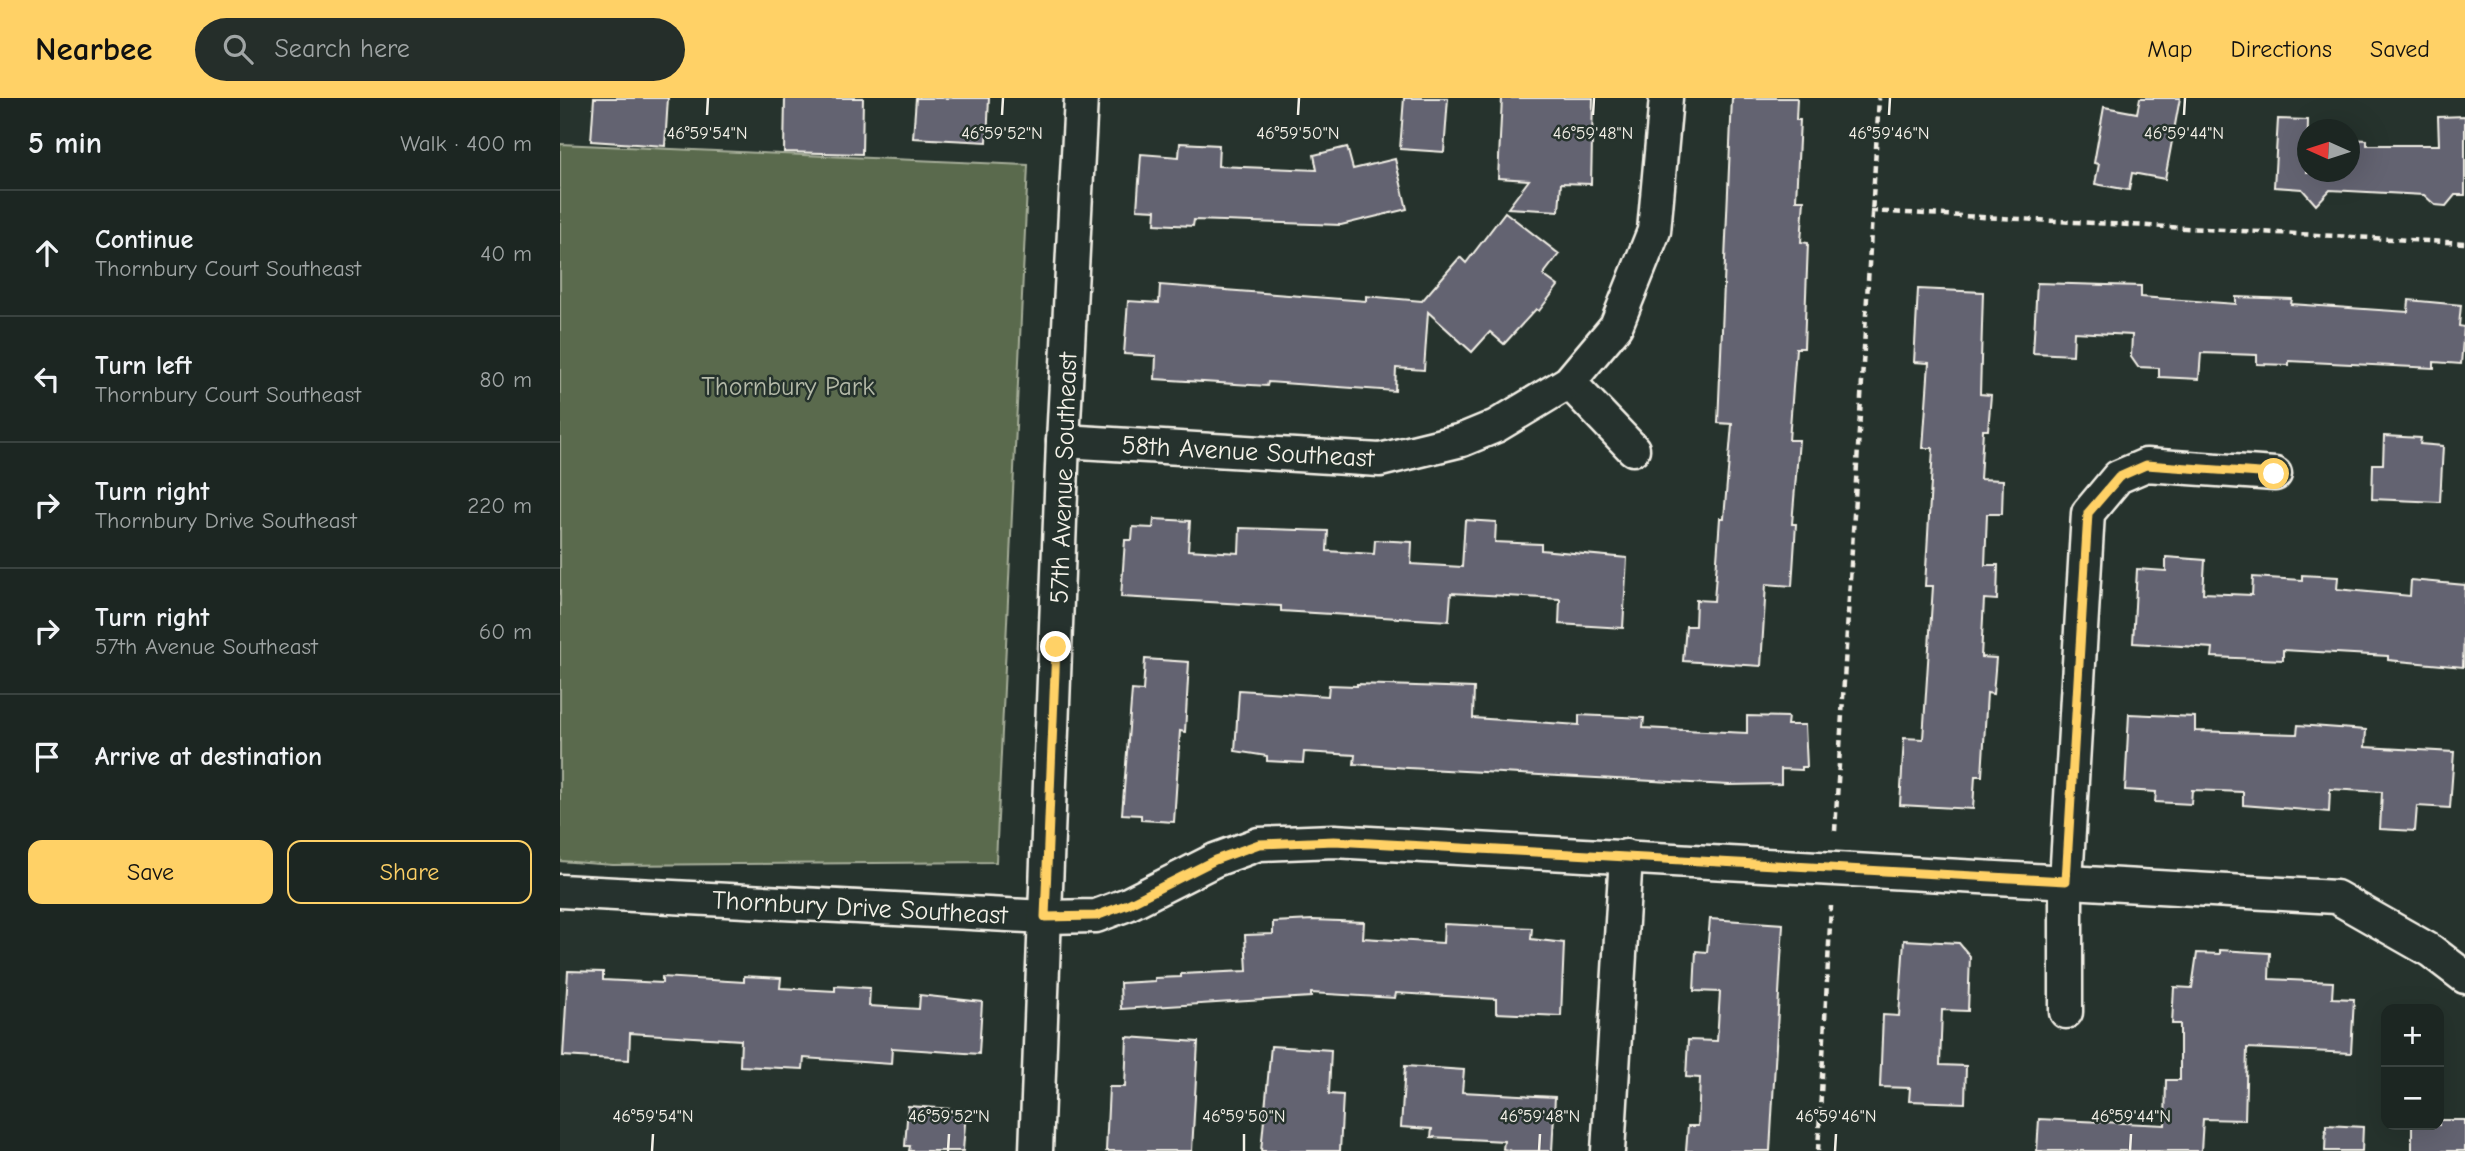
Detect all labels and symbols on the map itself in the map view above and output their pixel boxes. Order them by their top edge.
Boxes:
north arrow [2297,119,2360,182]
text: 46°59'54"N [666,123,748,144]
text: 46°59'52"N [961,123,1043,144]
text: 46°59'50"N [1256,123,1340,144]
text: 46°59'48"N [1553,123,1633,144]
text: 46°59'46"N [1848,123,1930,144]
text: 46°59'44"N [2144,123,2224,144]
street label: 57th Avenue Southeast [1045,350,1083,604]
park label: Thornbury Park [701,372,875,402]
street label: 58th Avenue Southeast [1121,430,1377,474]
route start [2258,458,2289,489]
route end [1040,631,1071,662]
street label: Thornbury Drive Southeast [711,885,1010,931]
text: 46°59'54"N [612,1106,694,1127]
text: 46°59'52"N [908,1106,990,1127]
text: 46°59'50"N [1202,1106,1286,1127]
text: 46°59'48"N [1500,1106,1580,1127]
text: 46°59'46"N [1795,1106,1877,1127]
text: 46°59'44"N [2091,1106,2171,1127]

